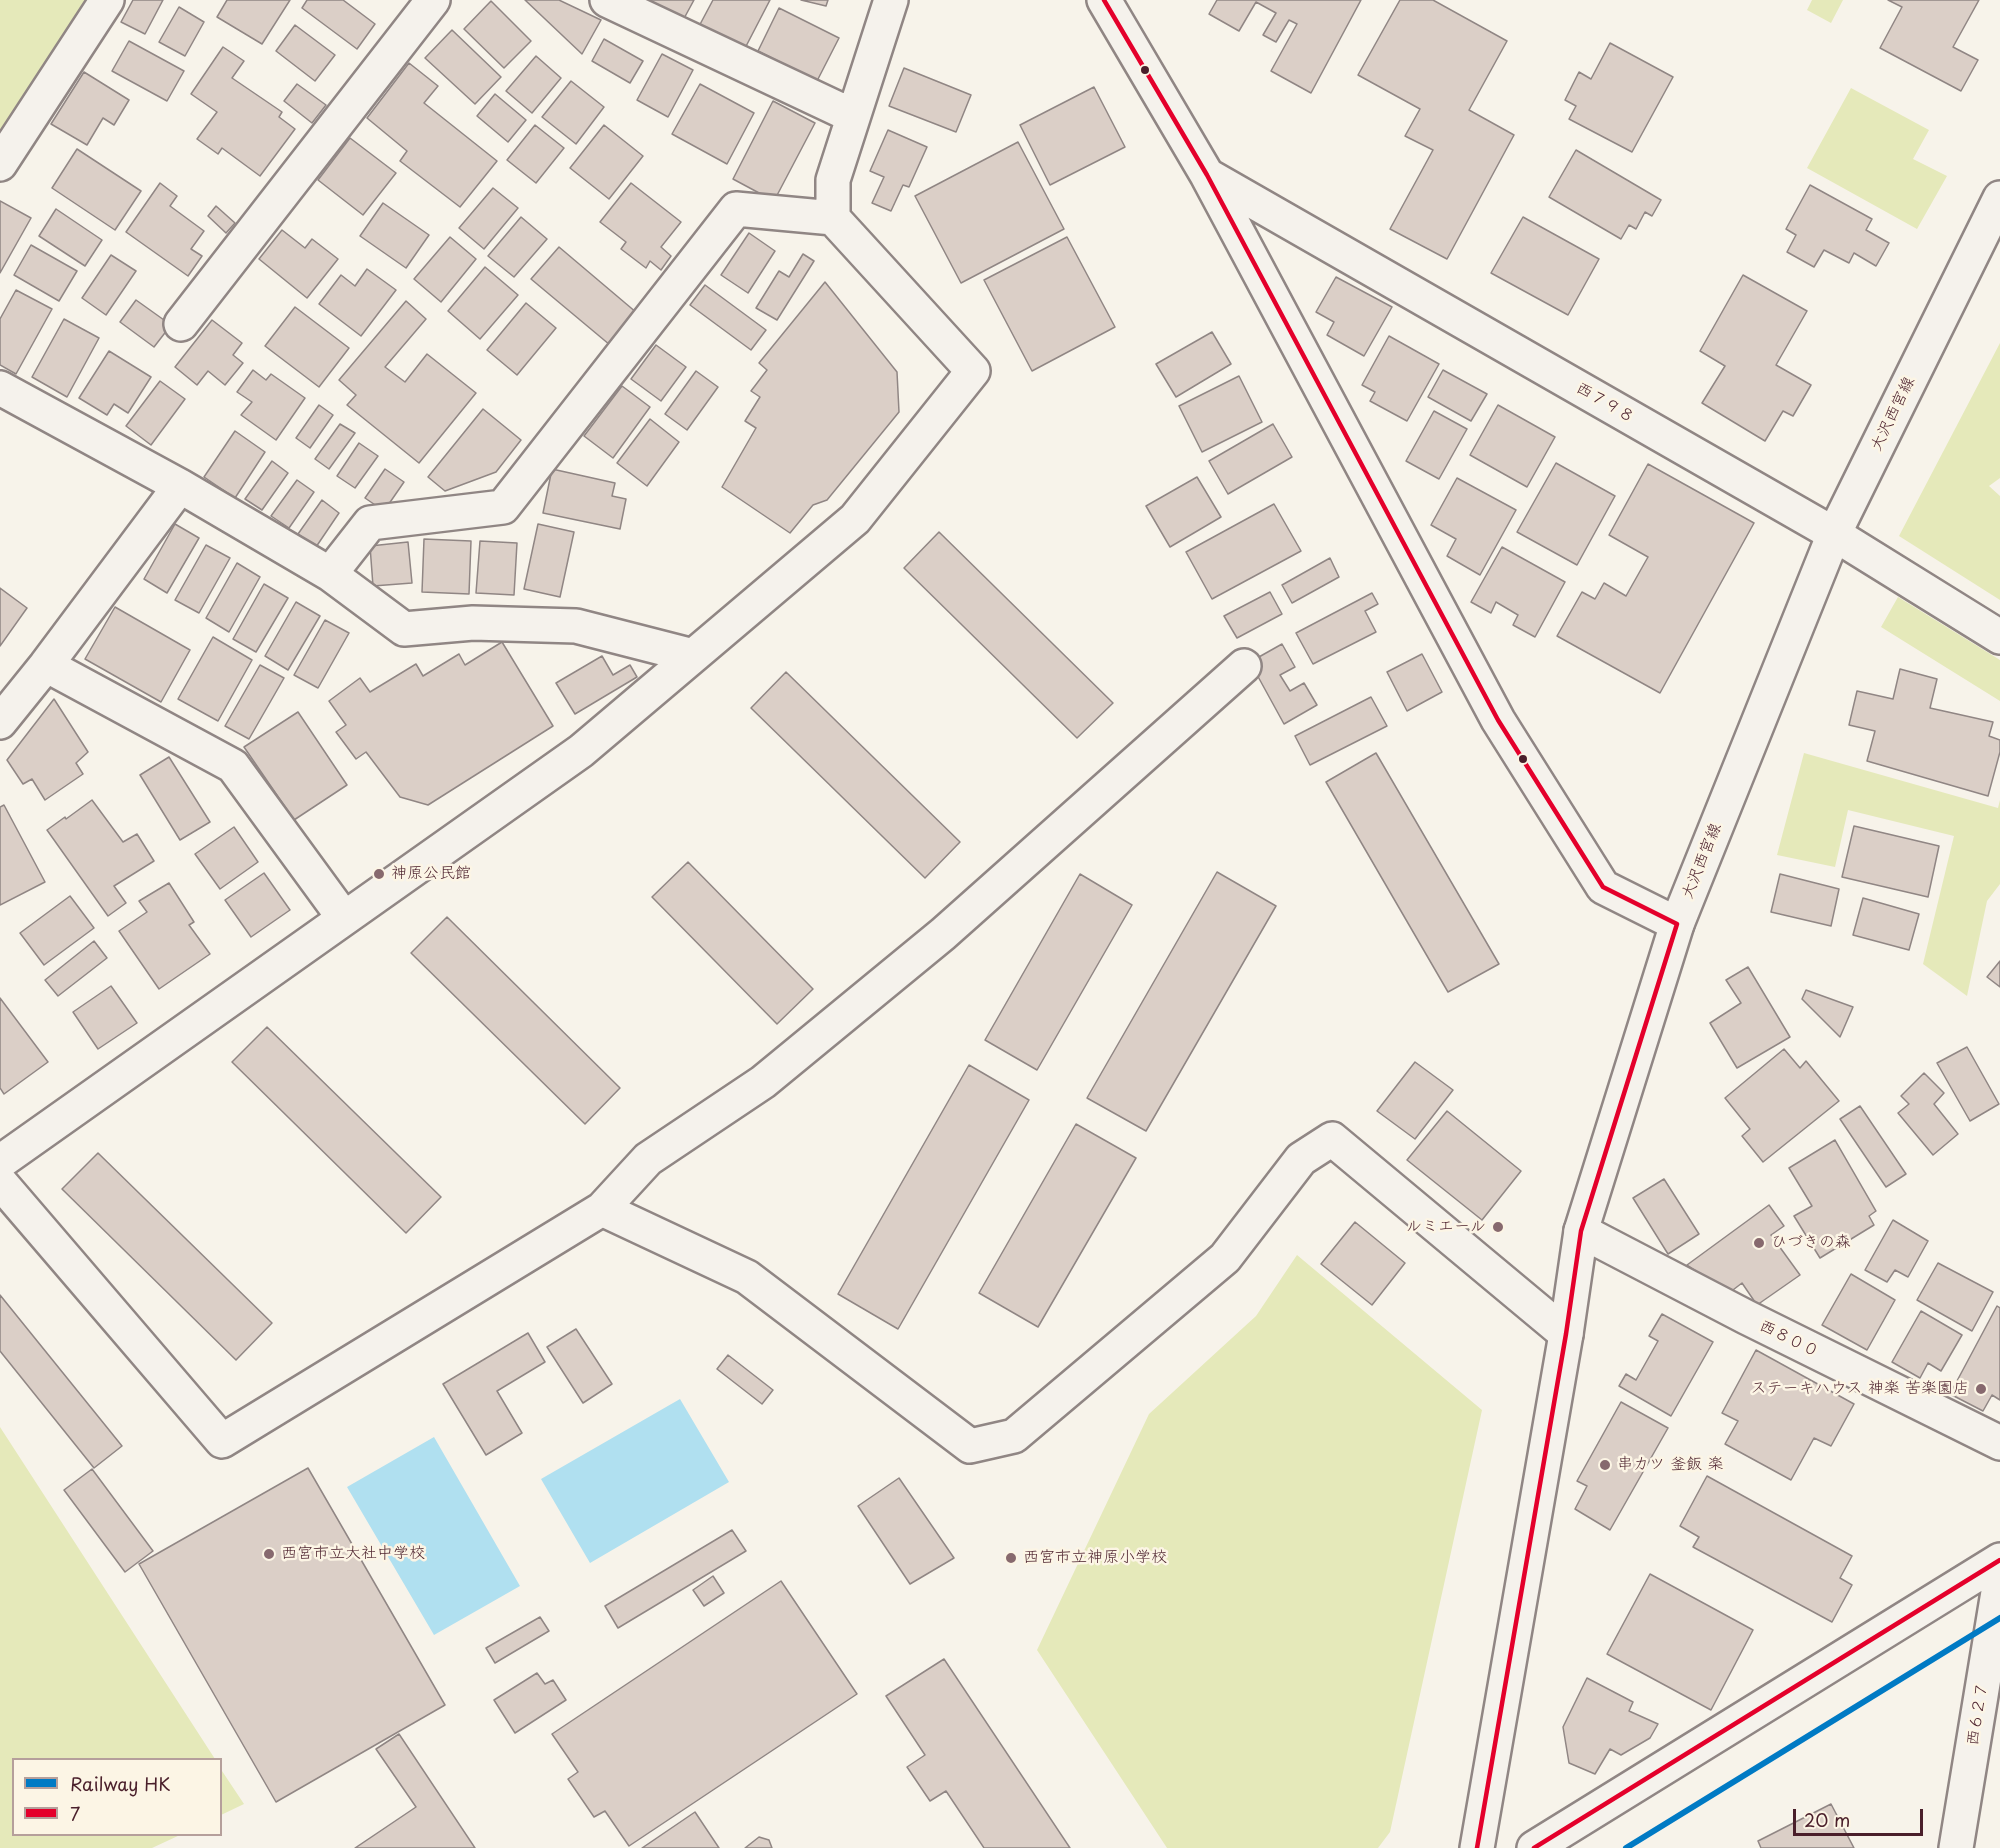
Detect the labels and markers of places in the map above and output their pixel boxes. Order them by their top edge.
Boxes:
unlabelled marker [1139,64,1151,76]
unlabelled marker [1517,753,1529,765]
place label: 神原公民館 [391,864,471,884]
marker: 神原公民館 [372,867,386,881]
place label: ルミエール [1406,1217,1486,1237]
marker: ルミエール [1491,1220,1505,1234]
place label: ひづきの森 [1771,1233,1851,1253]
marker: ひづきの森 [1752,1236,1766,1250]
place label: ステーキハウス 神楽 苦楽園店 [1751,1379,1969,1399]
marker: ステーキハウス 神楽 苦楽園店 [1974,1382,1988,1396]
place label: 串カツ 釜飯 楽 [1617,1455,1723,1475]
marker: 串カツ 釜飯 楽 [1598,1458,1612,1472]
place label: 西宮市立大社中学校 [281,1544,425,1564]
marker: 西宮市立大社中学校 [262,1547,276,1561]
place label: 西宮市立神原小学校 [1023,1548,1167,1568]
marker: 西宮市立神原小学校 [1004,1551,1018,1565]

